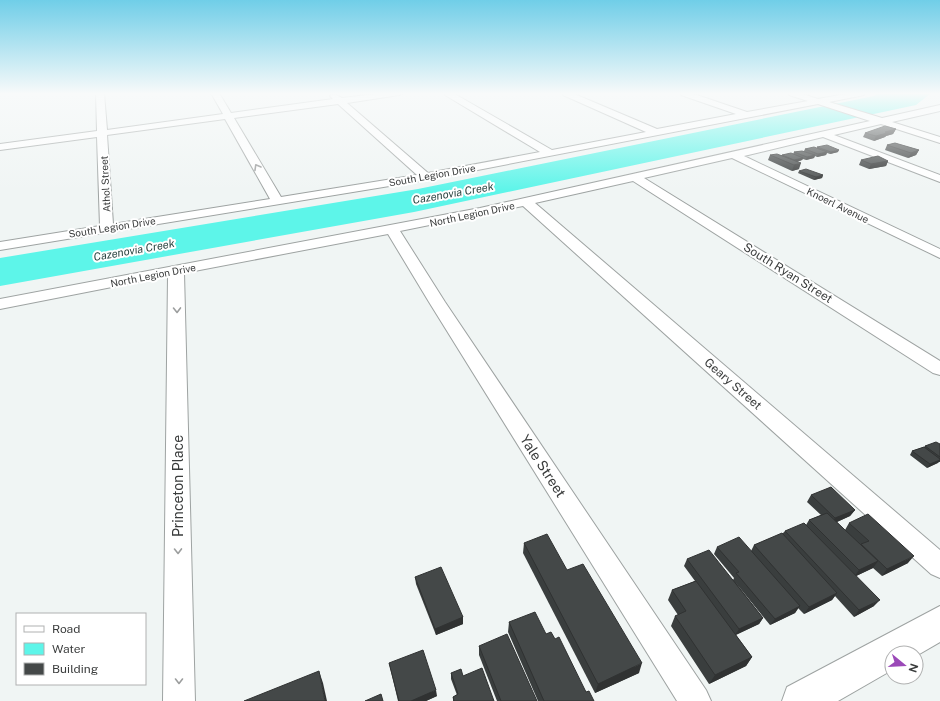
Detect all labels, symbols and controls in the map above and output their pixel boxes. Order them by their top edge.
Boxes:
street label: Athol Street [98,155,112,213]
street label: South Legion Drive [388,161,477,189]
one-way arrow [255,164,262,171]
water label: Cazenovia Creek [412,180,494,206]
street label: Knoerl Avenue [805,185,871,225]
street label: North Legion Drive [428,199,516,229]
street label: South Legion Drive [68,214,157,240]
water label: Cazenovia Creek [93,237,175,263]
street label: South Ryan Street [741,240,835,306]
street label: North Legion Drive [109,261,197,289]
one-way arrow [172,307,181,313]
street label: Geary Street [701,355,765,413]
street label: Yale Street [517,432,569,500]
street label: Princeton Place [170,435,186,537]
one-way arrow [174,548,182,554]
legend [16,613,146,685]
text: Road [52,622,80,636]
text: Water [52,642,86,656]
north arrow [884,645,924,685]
text: Building [52,662,98,676]
text: N [906,662,921,674]
one-way arrow [175,678,183,684]

